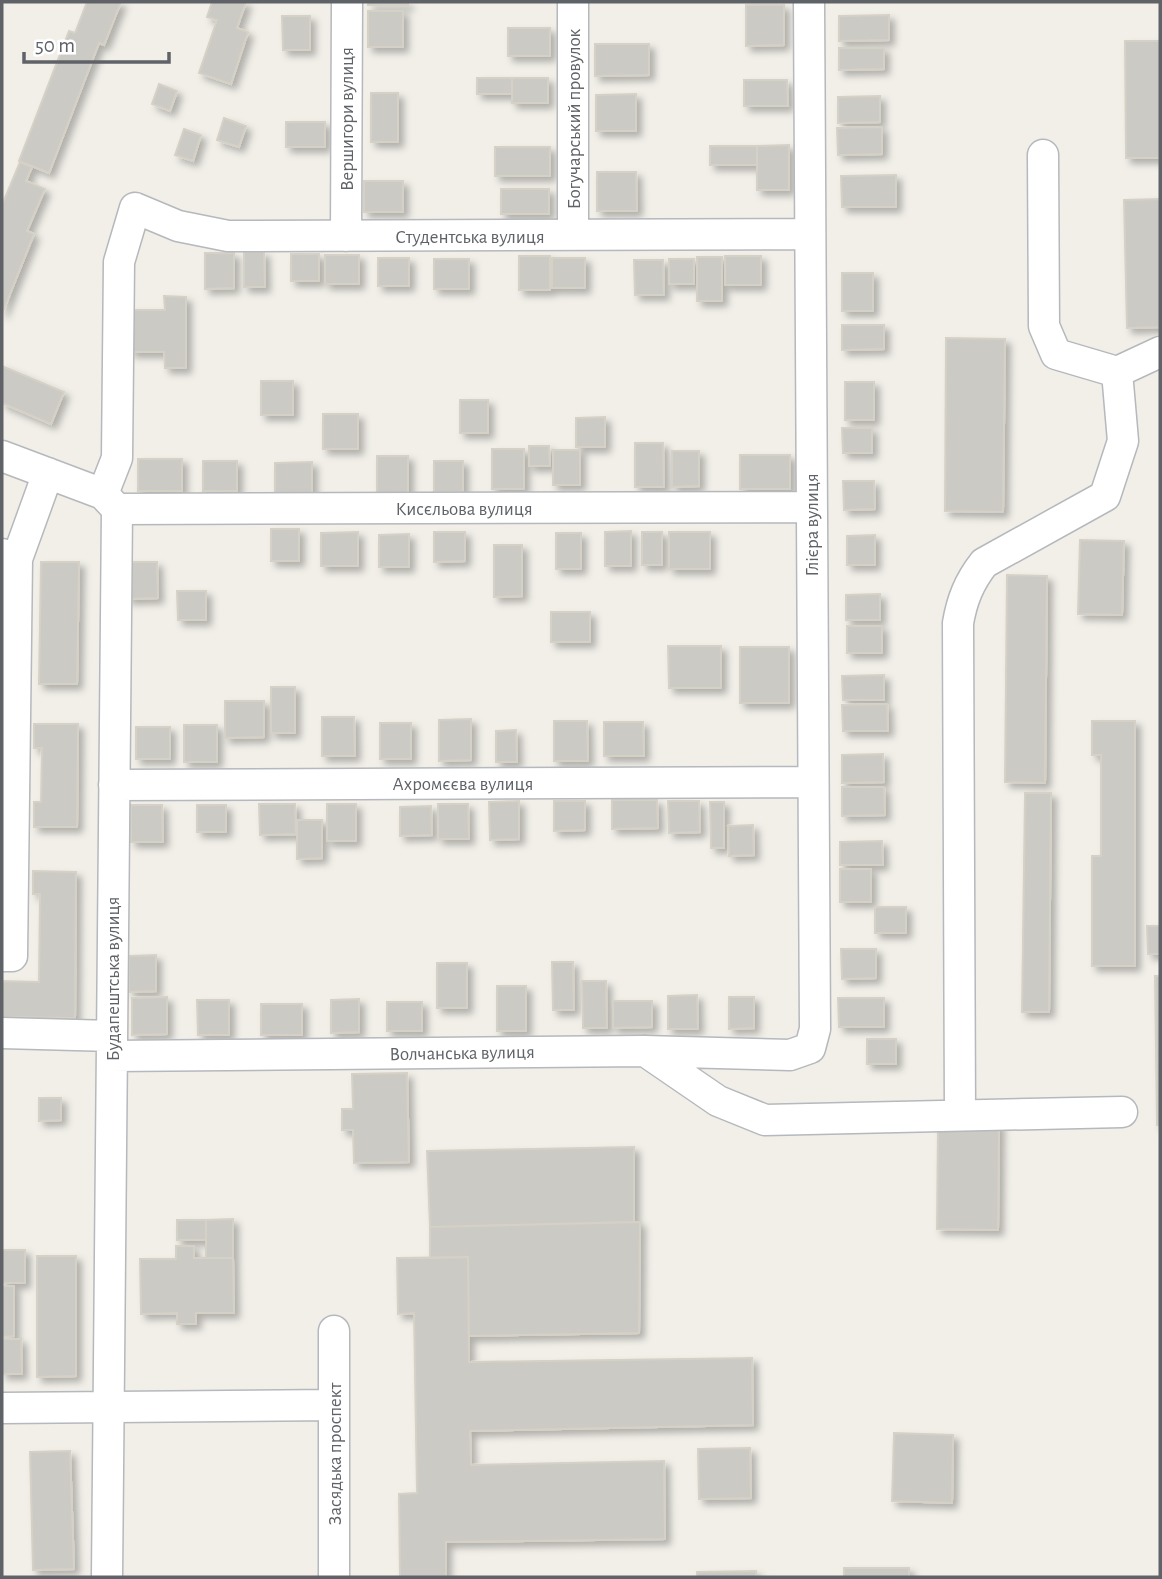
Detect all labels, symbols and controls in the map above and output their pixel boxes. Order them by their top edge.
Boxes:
scale bar [24,21,170,65]
street label: Богучарський провулок [565,28,584,209]
text: 50 m [35,35,75,56]
street label: Вершигори вулиця [338,47,357,191]
street label: Студентська вулиця [395,228,545,247]
street label: Глієра вулиця [803,473,822,577]
street label: Кисєльова вулиця [395,500,533,519]
street label: Ахромєєва вулиця [393,775,533,794]
street label: Будапештська вулиця [104,897,123,1061]
street label: Волчанська вулиця [389,1043,535,1064]
street label: Засядька проспект [326,1383,345,1525]

